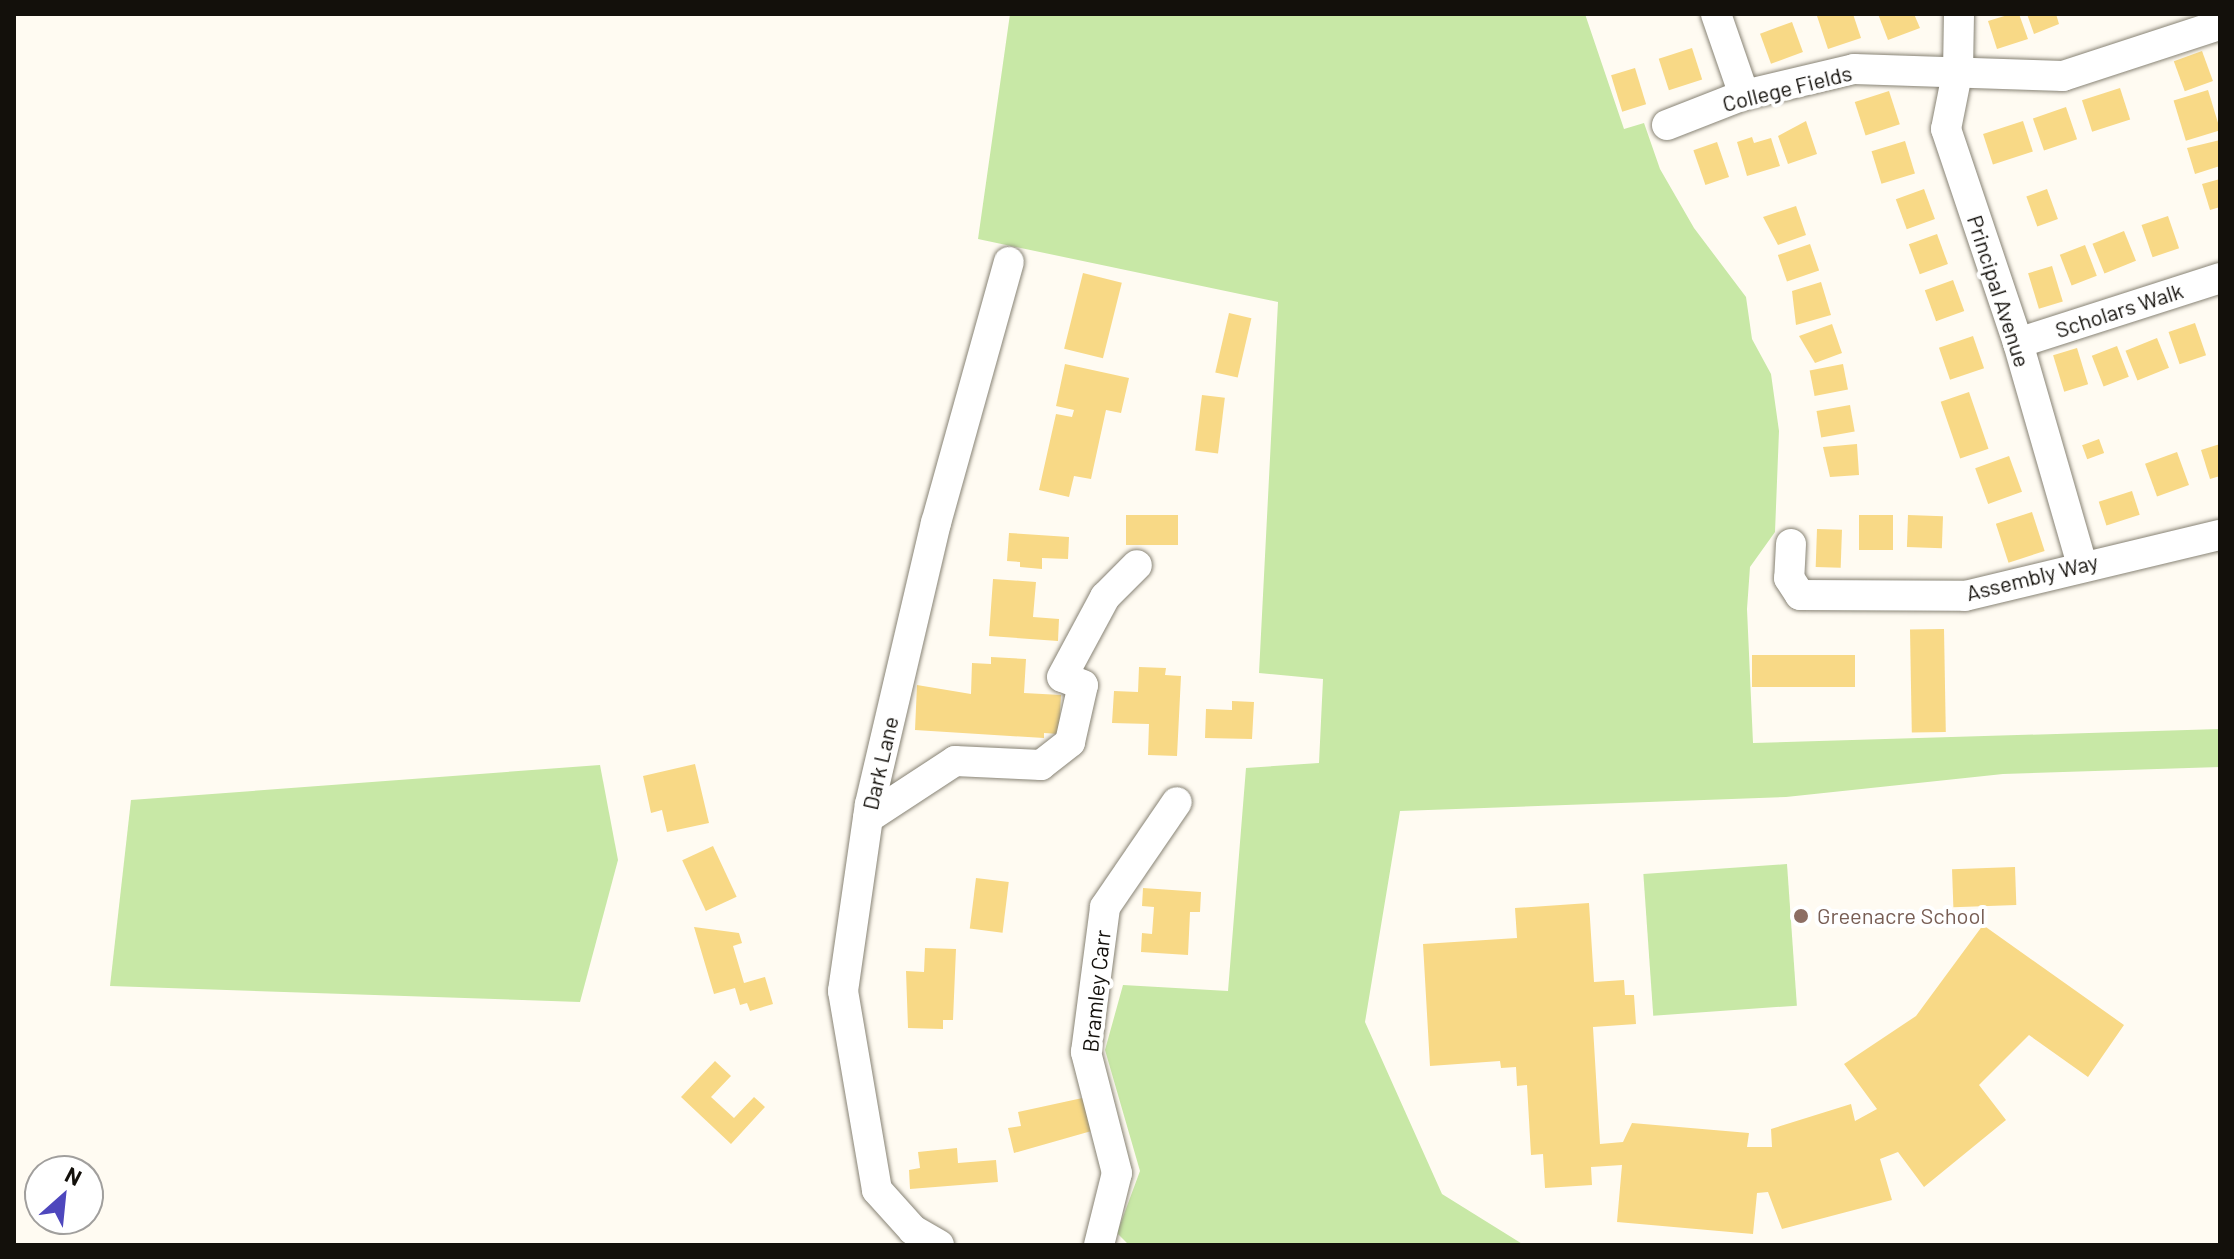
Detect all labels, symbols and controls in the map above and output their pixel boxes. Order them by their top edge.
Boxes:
street label: College Fields [1720,59,1854,117]
street label: Principal Avenue [1962,212,2036,370]
street label: Scholars Walk [2052,277,2186,343]
street label: Assembly Way [1963,548,2101,606]
street label: Dark Lane [856,714,904,812]
place label: Greenacre School [1817,903,1985,929]
marker: Greenacre School [1792,907,1810,925]
street label: Bramley Carr [1076,929,1116,1053]
north arrow [24,1155,104,1235]
text: N [62,1160,86,1190]

